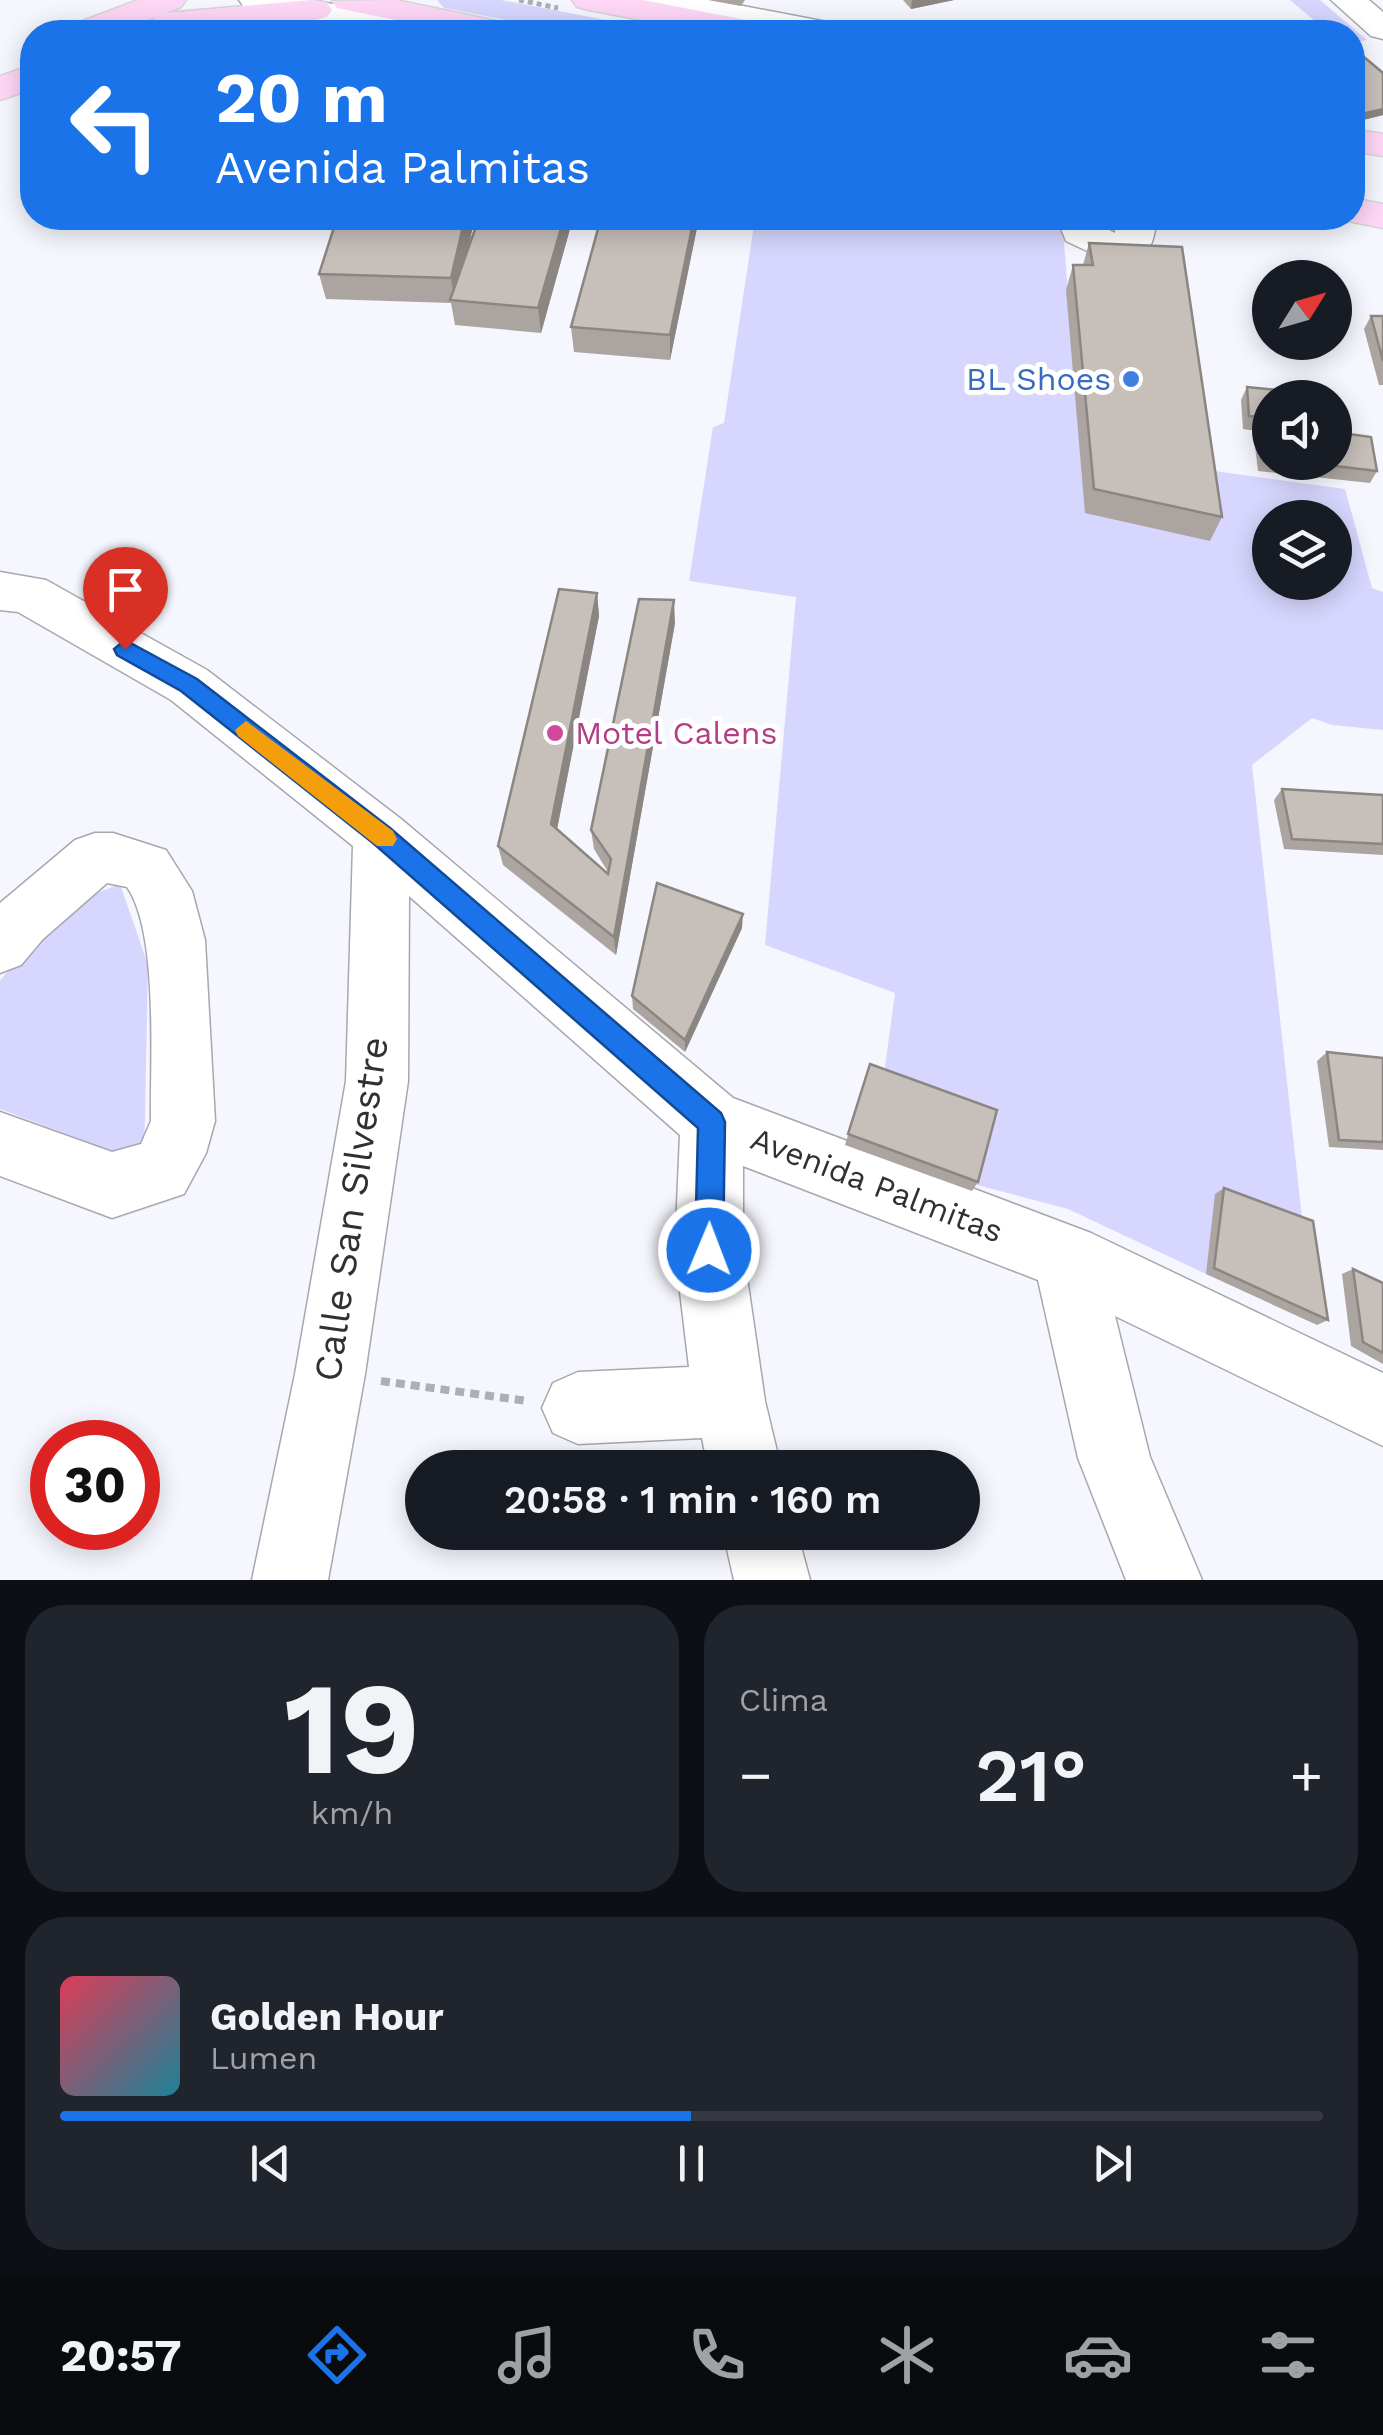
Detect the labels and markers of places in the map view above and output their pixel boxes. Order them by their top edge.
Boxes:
place label: BL Shoes [966,360,1111,398]
marker: BL Shoes [1120,368,1142,390]
pin [83,547,168,650]
place label: Motel Calens [575,714,777,752]
marker: Motel Calens [544,722,566,744]

